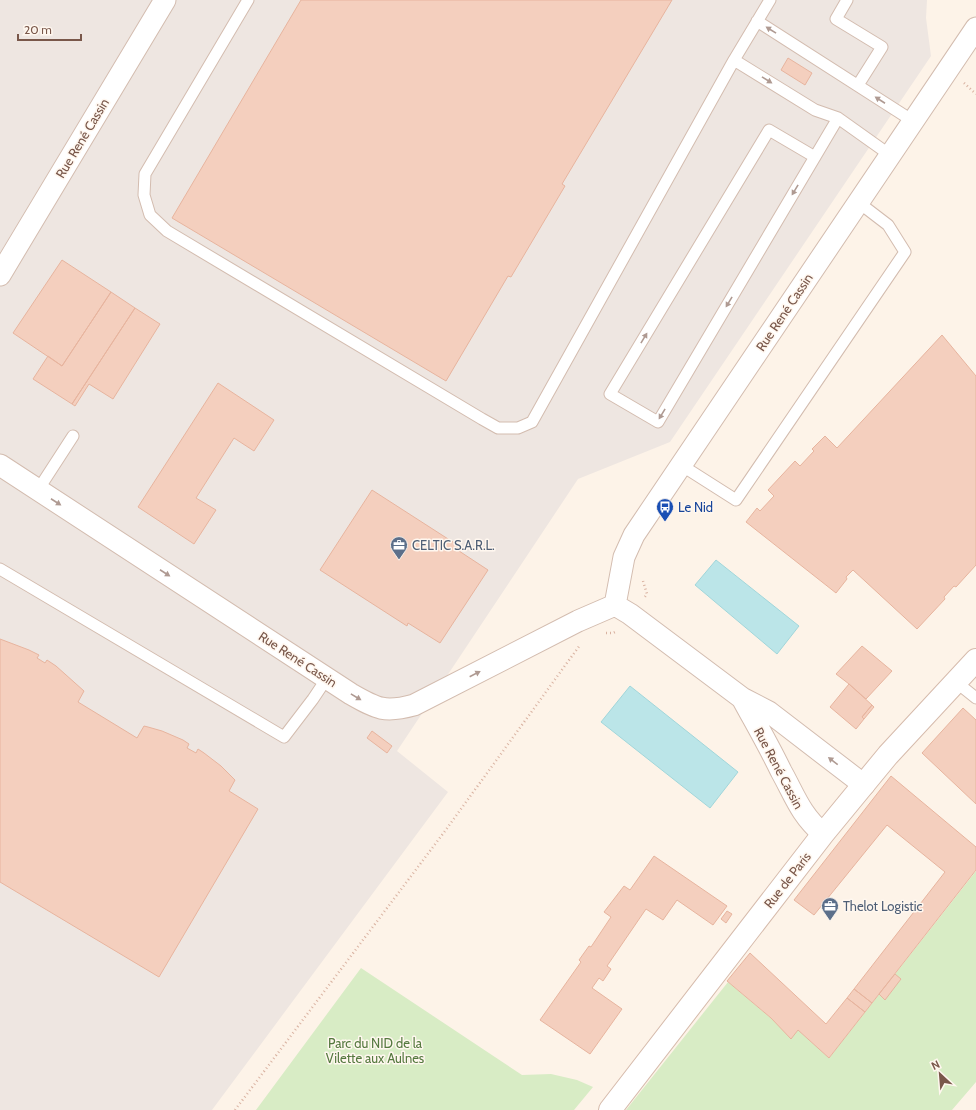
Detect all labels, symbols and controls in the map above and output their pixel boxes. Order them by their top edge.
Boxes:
scale bar [18,16,81,42]
text: 20 m [24,22,52,37]
one-way arrow [766,26,776,34]
one-way arrow [761,77,773,84]
street label: Rue René Cassin [52,95,112,181]
one-way arrow [875,96,886,104]
one-way arrow [791,184,798,196]
street label: Rue René Cassin [752,270,816,354]
one-way arrow [725,296,732,308]
one-way arrow [640,333,648,343]
one-way arrow [659,408,666,420]
bus stop icon: Le Nid [655,497,675,522]
one-way arrow [50,498,62,505]
place label: Le Nid [678,499,713,515]
office icon: CELTIC S.A.R.L. [389,535,409,560]
place label: CELTIC S.A.R.L. [412,537,495,553]
one-way arrow [159,569,171,576]
street label: Rue René Cassin [256,628,340,690]
one-way arrow [469,670,481,677]
one-way arrow [350,694,362,701]
street label: Rue René Cassin [751,724,807,812]
one-way arrow [828,757,839,765]
street label: Rue de Paris [760,848,814,911]
office icon: Thelot Logistic [820,896,840,921]
place label: Thelot Logistic [843,898,922,914]
park label: Parc du NID de la Vilette aux Aulnes [326,1035,425,1066]
north arrow [920,1054,960,1094]
text: N [929,1057,942,1073]

